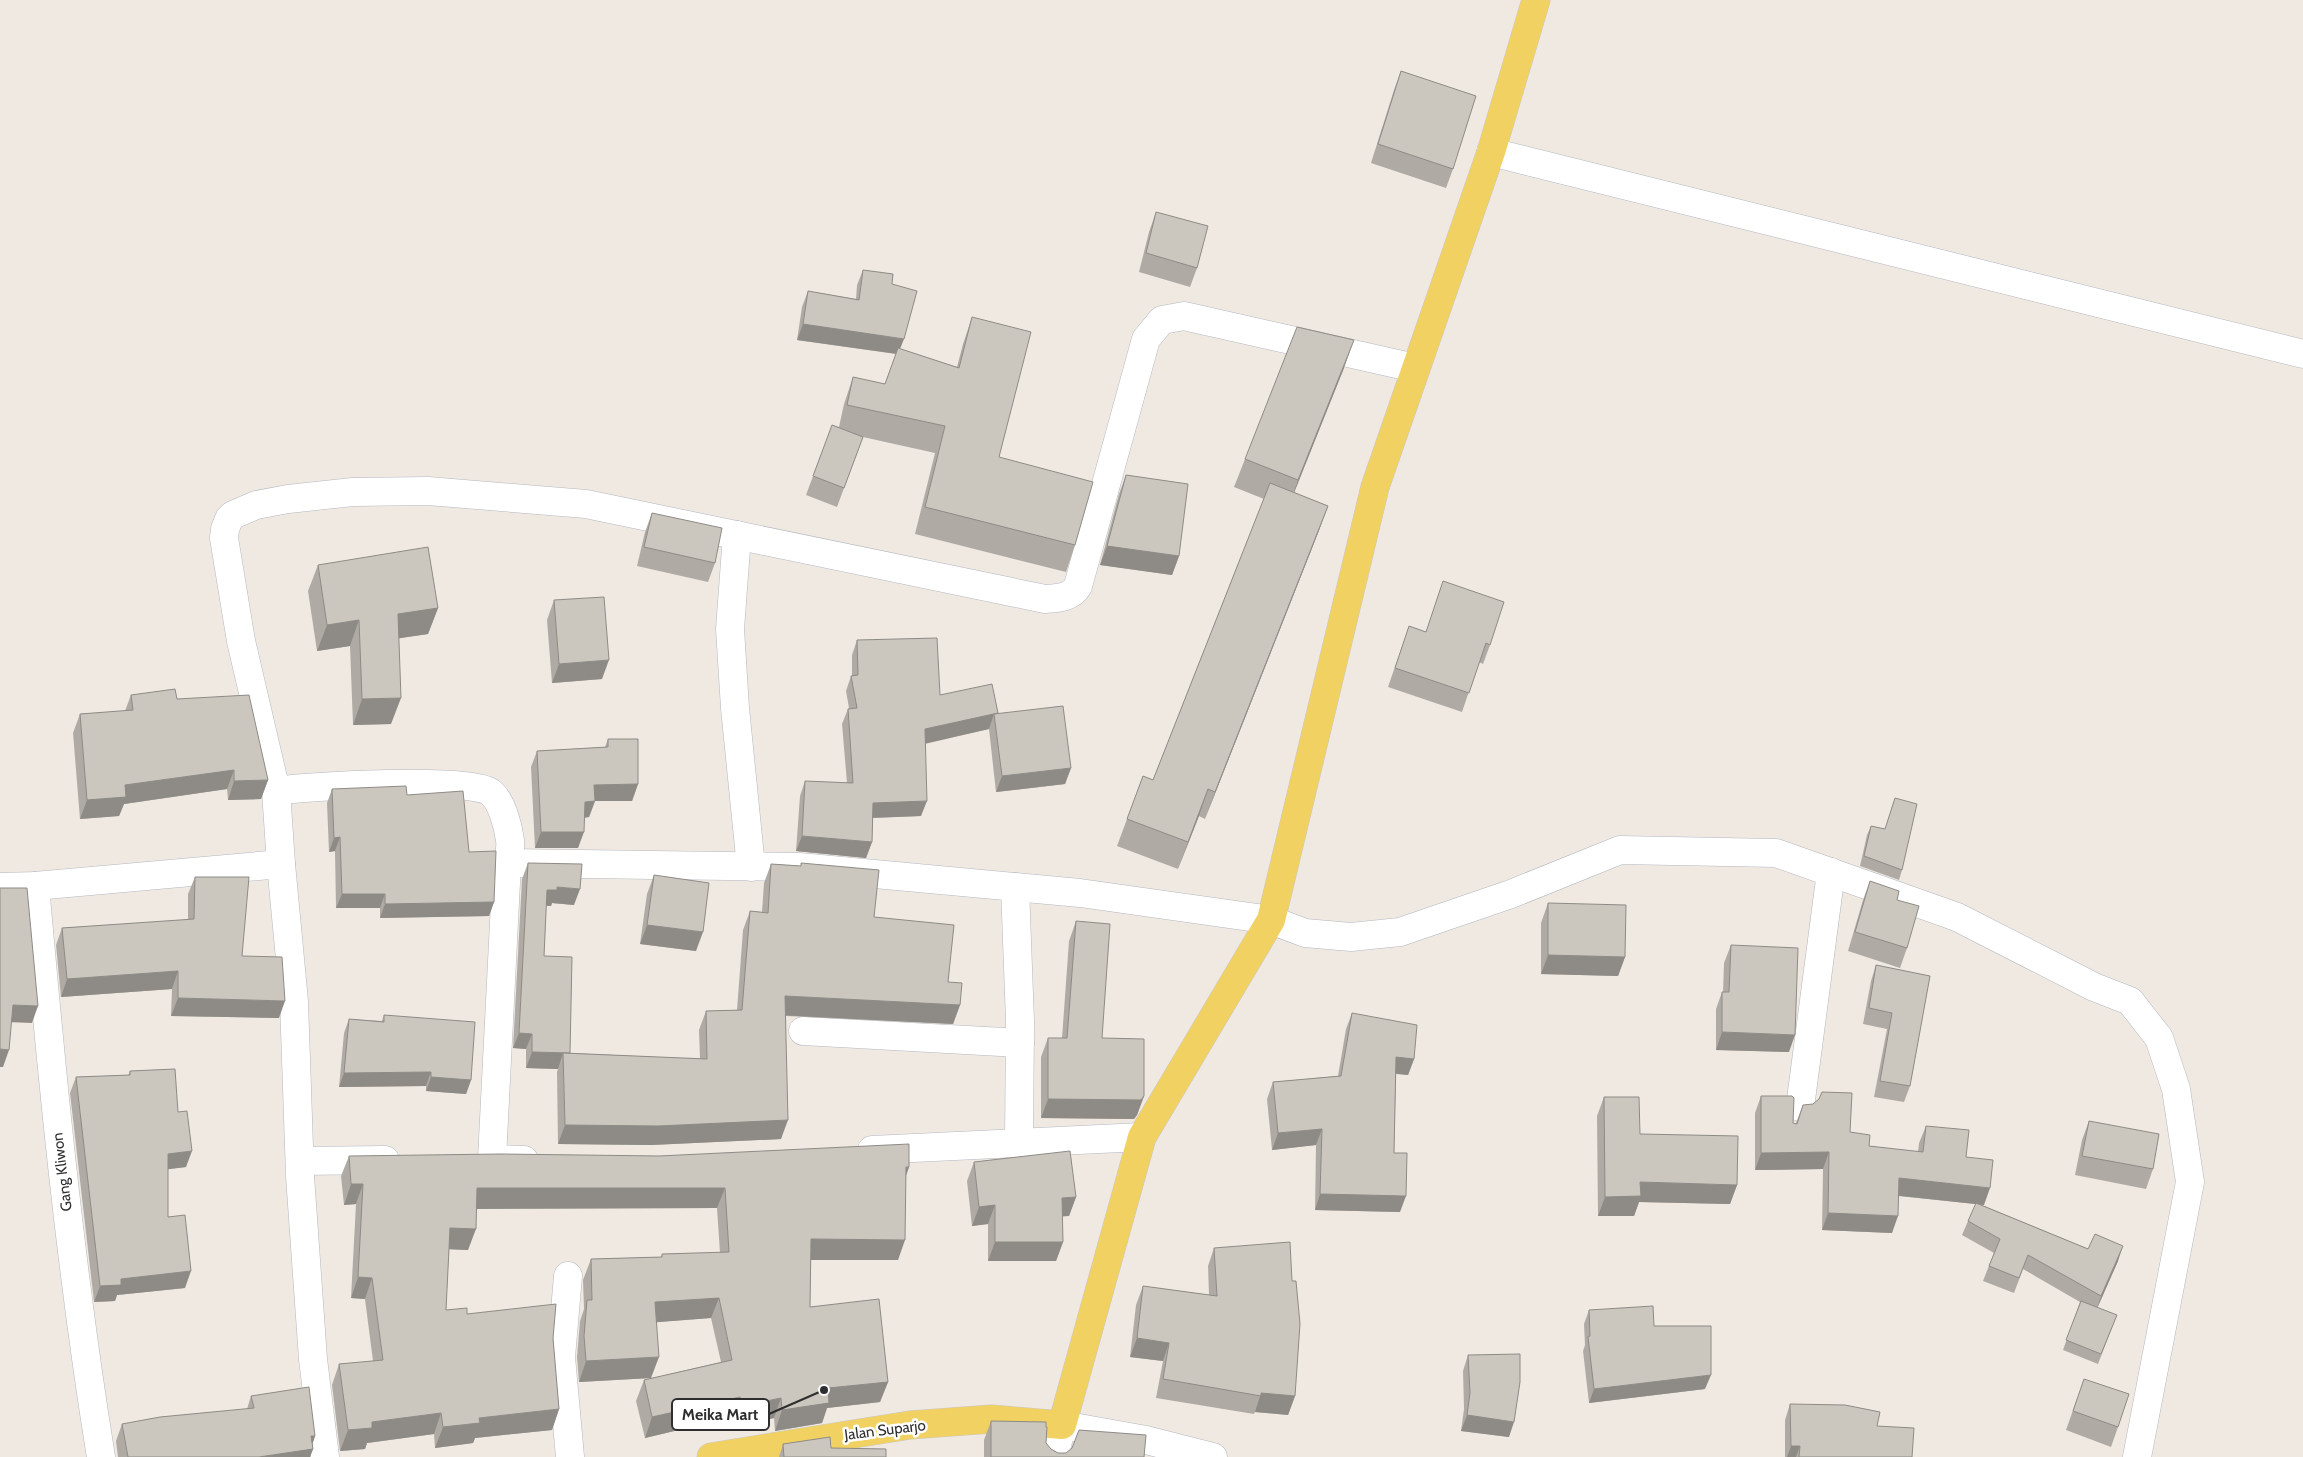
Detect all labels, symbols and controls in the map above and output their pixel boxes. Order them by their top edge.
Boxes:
street label: Gang Kliwon [48,1132,76,1212]
callout: Meika Mart [672,1399,769,1430]
text: Meika Mart [682,1405,759,1424]
street label: Jalan Suparjo [842,1416,927,1444]

